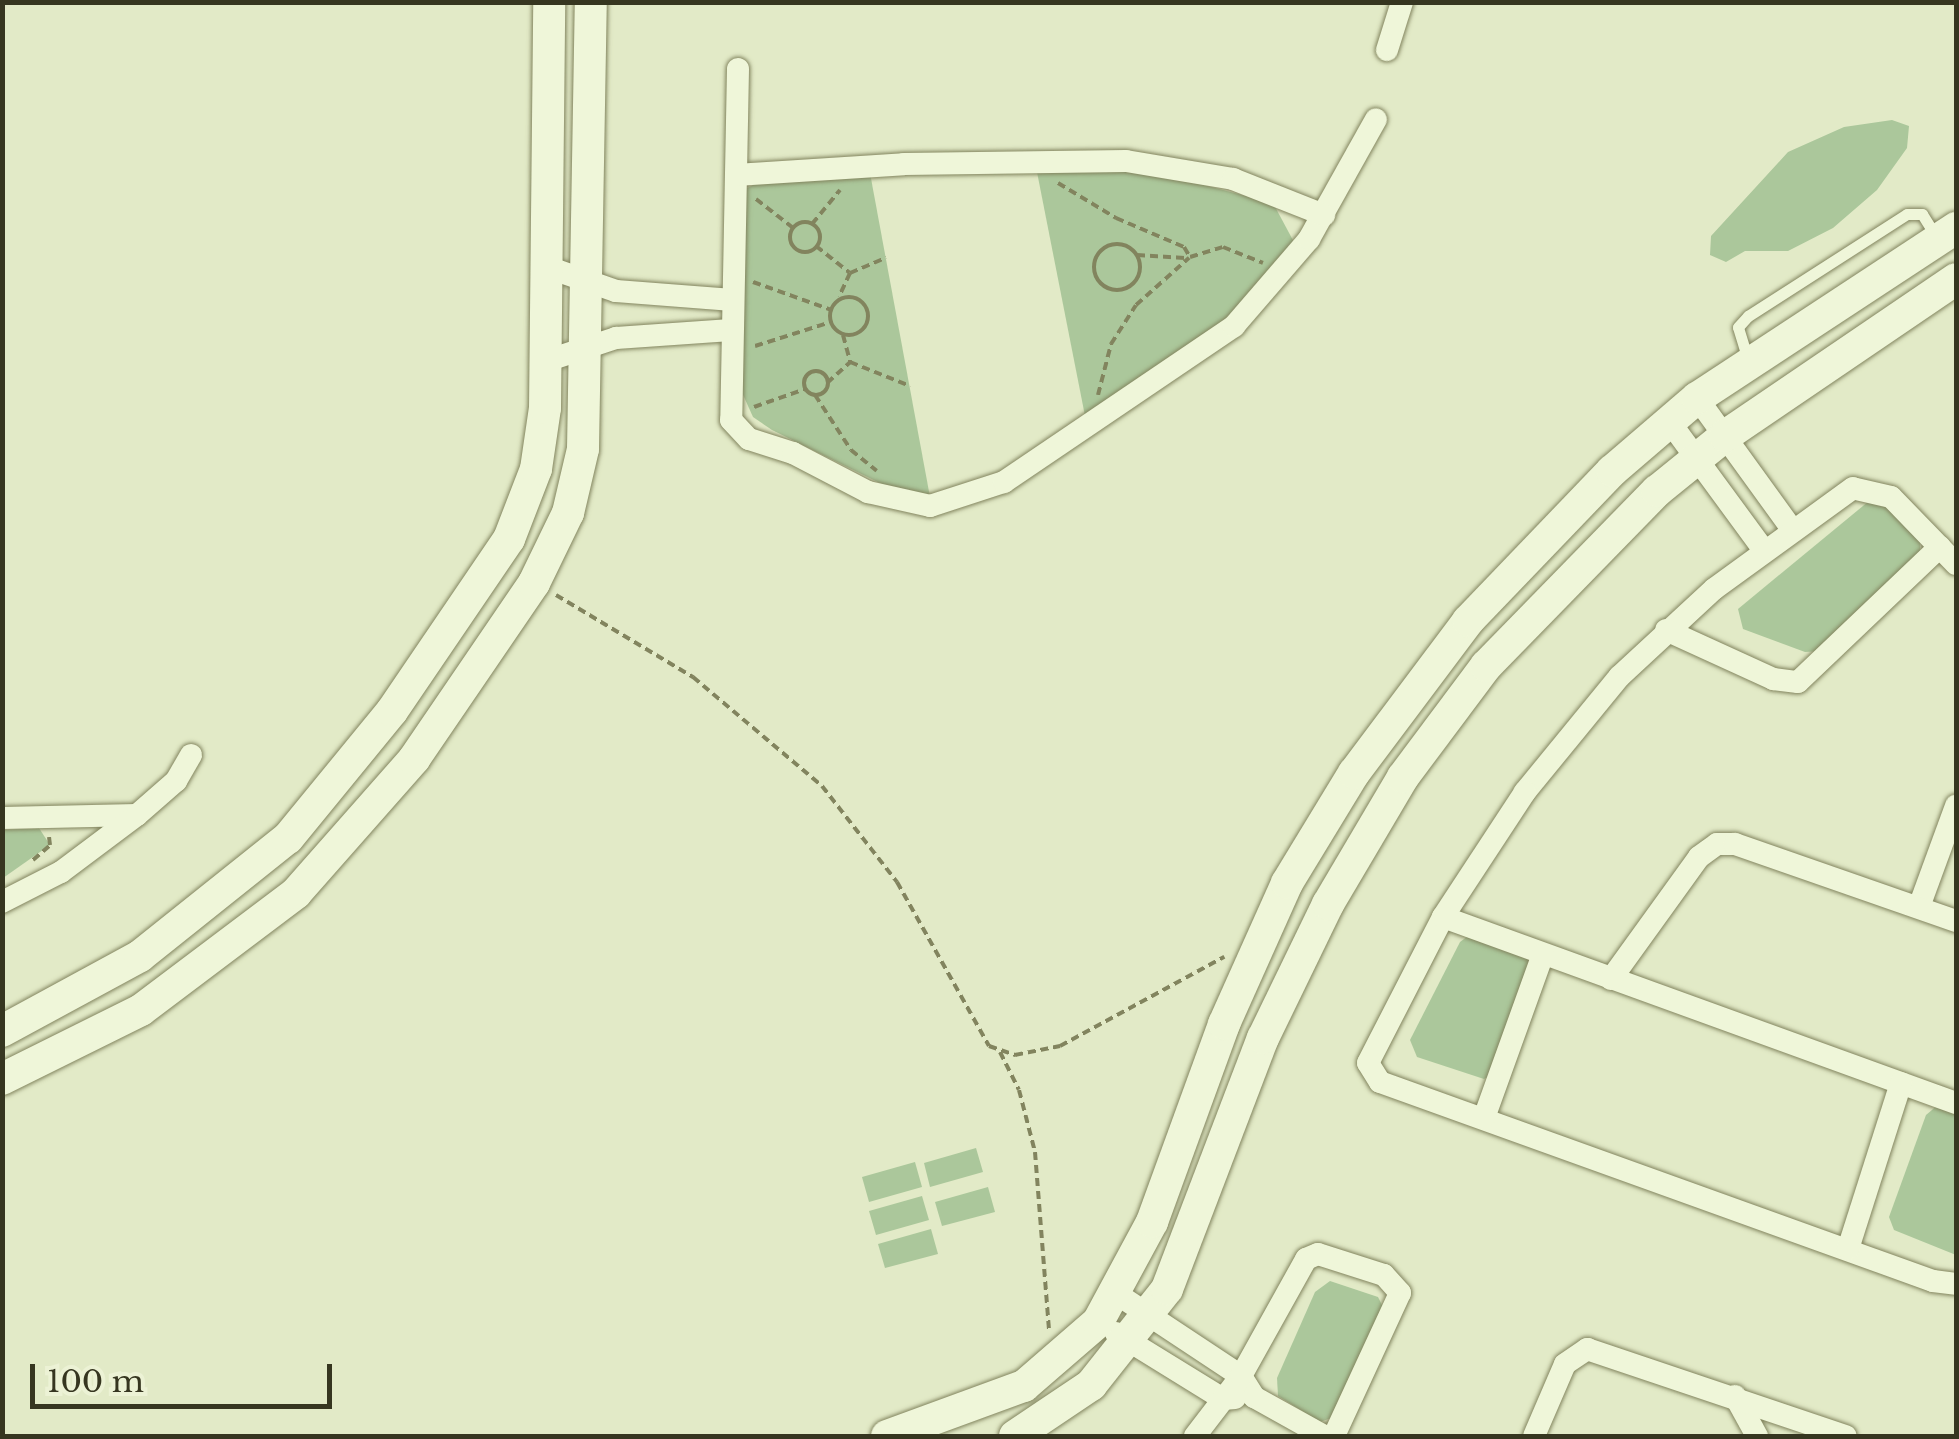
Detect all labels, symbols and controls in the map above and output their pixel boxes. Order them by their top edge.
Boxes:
scale bar [35,1344,338,1406]
text: 100 m [47,1363,144,1400]

